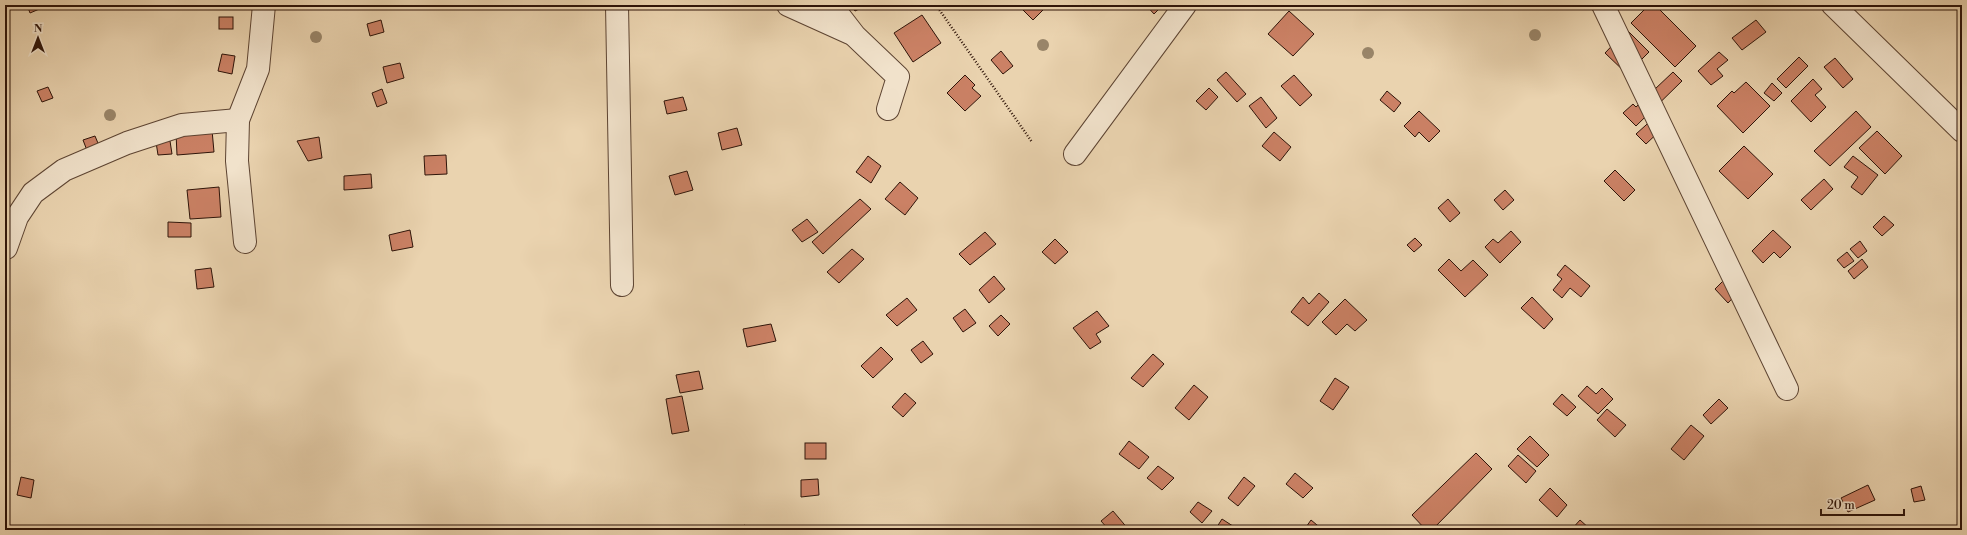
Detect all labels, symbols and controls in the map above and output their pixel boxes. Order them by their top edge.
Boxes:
north arrow [18,18,58,58]
text: N [34,22,43,36]
scale bar [1821,491,1904,517]
text: 20 m [1827,498,1855,513]

